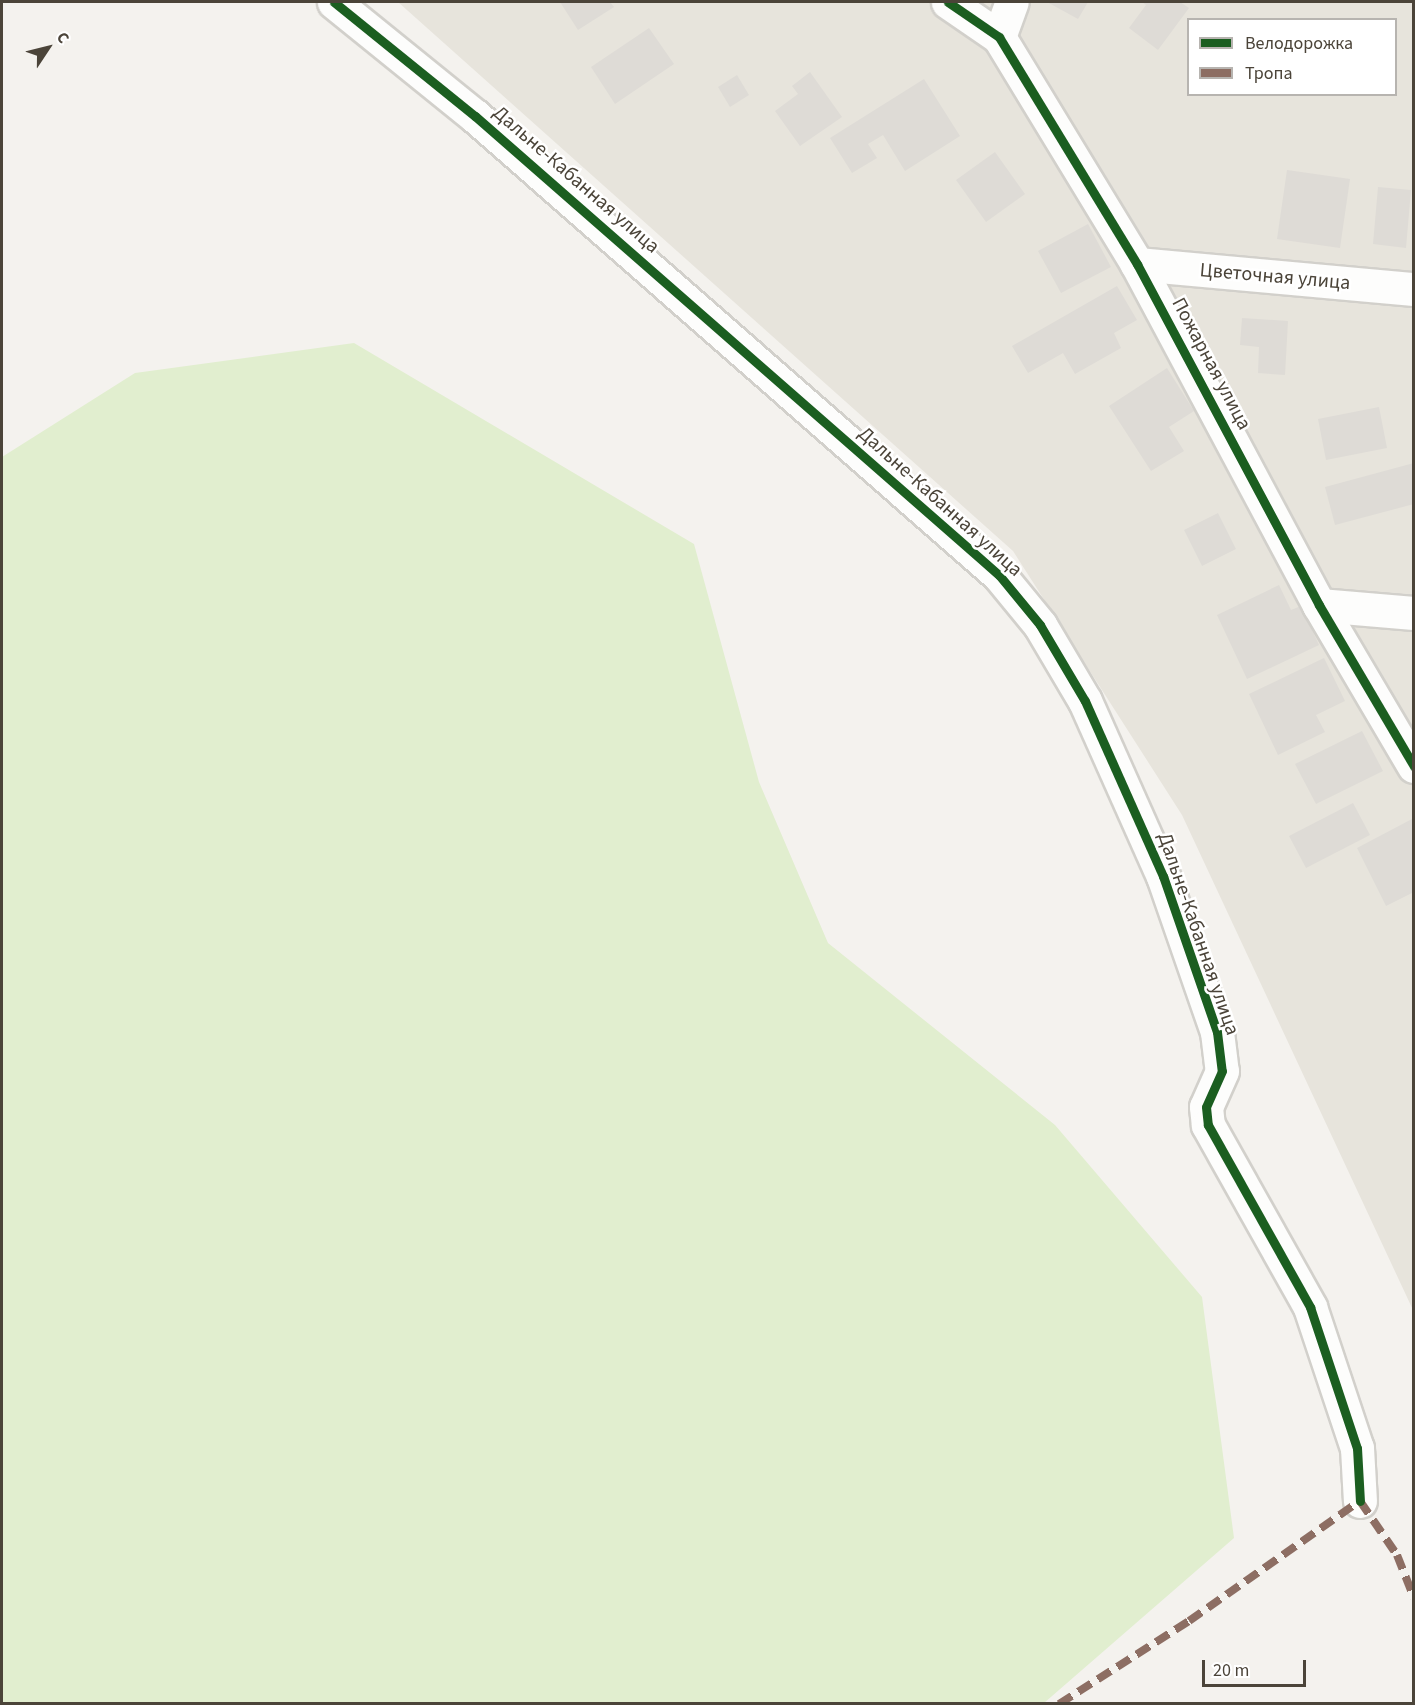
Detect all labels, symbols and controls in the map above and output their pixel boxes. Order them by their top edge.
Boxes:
north arrow [18,18,78,78]
legend [1187,18,1397,96]
text: С [51,28,74,48]
text: Велодорожка [1245,31,1353,56]
text: Тропа [1245,61,1293,86]
street label: Дальне-Кабанная улица [488,101,664,259]
street label: Цветочная улица [1199,258,1351,296]
street label: Пожарная улица [1166,294,1256,434]
street label: Дальне-Кабанная улица [853,422,1027,582]
street label: Дальне-Кабанная улица [1152,830,1244,1038]
scale bar [1205,1648,1308,1686]
text: 20 m [1213,1658,1249,1683]

